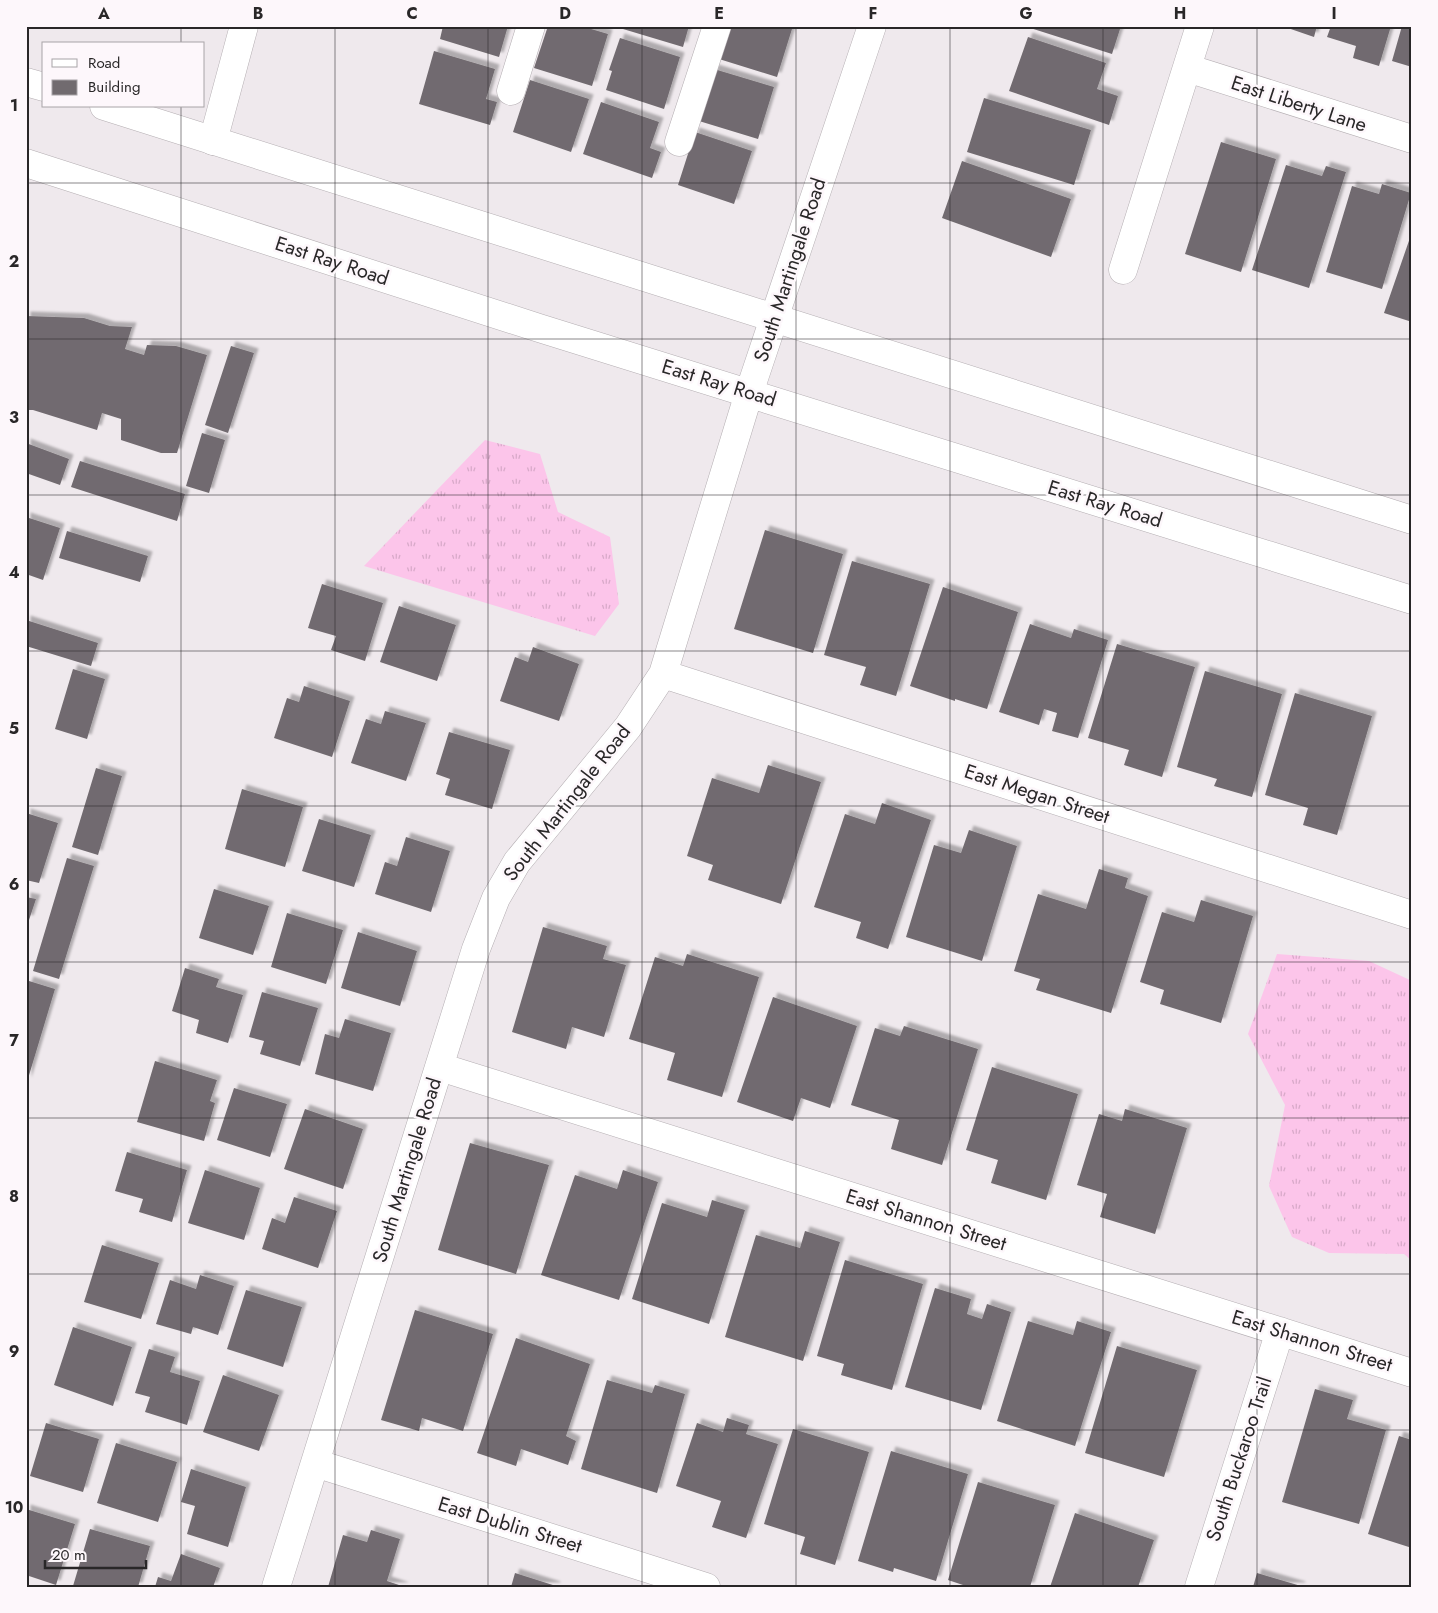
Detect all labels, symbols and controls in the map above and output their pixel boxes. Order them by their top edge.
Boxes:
text: A [97,2,110,25]
text: B [253,2,263,25]
text: C [406,2,418,25]
text: D [559,2,571,25]
text: E [714,2,724,25]
text: F [869,2,877,25]
text: G [1019,2,1033,25]
text: H [1174,2,1186,25]
text: I [1331,2,1337,25]
legend [42,42,205,108]
text: Road [88,52,120,74]
street label: East Liberty Lane [1227,68,1371,140]
text: Building [88,76,140,98]
text: 1 [10,94,18,117]
street label: South Martingale Road [747,174,833,366]
street label: East Ray Road [271,229,393,293]
text: 2 [9,250,19,273]
street label: East Ray Road [658,352,780,414]
text: 3 [9,406,19,429]
street label: East Ray Road [1044,473,1166,535]
text: 4 [8,561,20,584]
text: 5 [9,717,19,740]
street label: South Martingale Road [496,718,638,888]
street label: East Megan Street [961,757,1114,831]
text: 6 [9,873,19,896]
text: 7 [9,1029,19,1052]
street label: South Martingale Road [365,1074,449,1266]
street label: East Shannon Street [842,1182,1010,1258]
text: 8 [9,1185,19,1208]
street label: East Shannon Street [1228,1303,1396,1379]
text: 9 [9,1340,19,1363]
street label: South Buckaroo Trail [1199,1373,1279,1545]
street label: East Dublin Street [435,1489,586,1561]
text: 10 [5,1496,23,1519]
scale bar [45,1538,146,1570]
text: 20 m [52,1544,86,1566]

